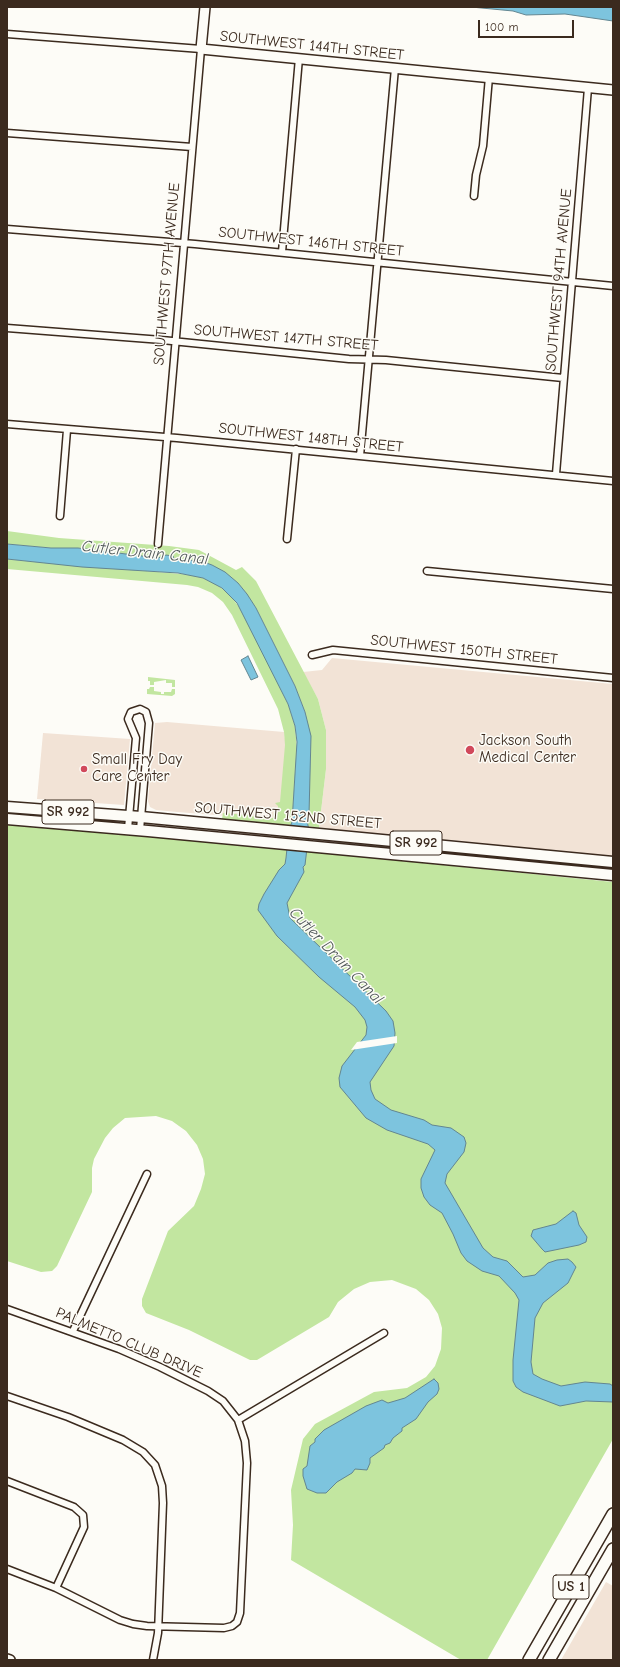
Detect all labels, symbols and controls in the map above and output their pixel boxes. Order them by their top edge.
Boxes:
scale bar [480,12,576,38]
text: 100 m [485,20,518,34]
street label: SOUTHWEST 144TH STREET [219,27,405,65]
street label: SOUTHWEST 97TH AVENUE [150,182,184,366]
street label: SOUTHWEST 94TH AVENUE [542,188,576,372]
street label: SOUTHWEST 146TH STREET [218,223,404,261]
street label: SOUTHWEST 147TH STREET [193,321,379,355]
street label: SOUTHWEST 148TH STREET [218,419,404,457]
water label: Cutler Drain Canal [81,537,209,569]
street label: SOUTHWEST 150TH STREET [370,631,558,669]
place label: Jackson South Medical Center [479,732,576,767]
marker: Jackson South Medical Center [464,744,476,756]
place label: Small Fry Day Care Center [92,751,182,786]
marker: Small Fry Day Care Center [79,764,89,774]
street label: SOUTHWEST 152ND STREET [194,799,382,833]
road number: SR 992 [42,800,94,824]
road number: SR 992 [390,831,442,855]
water label: Cutler Drain Canal [285,904,387,1008]
street label: PALMETTO CLUB DRIVE [53,1304,205,1382]
road number: US 1 [553,1575,589,1599]

